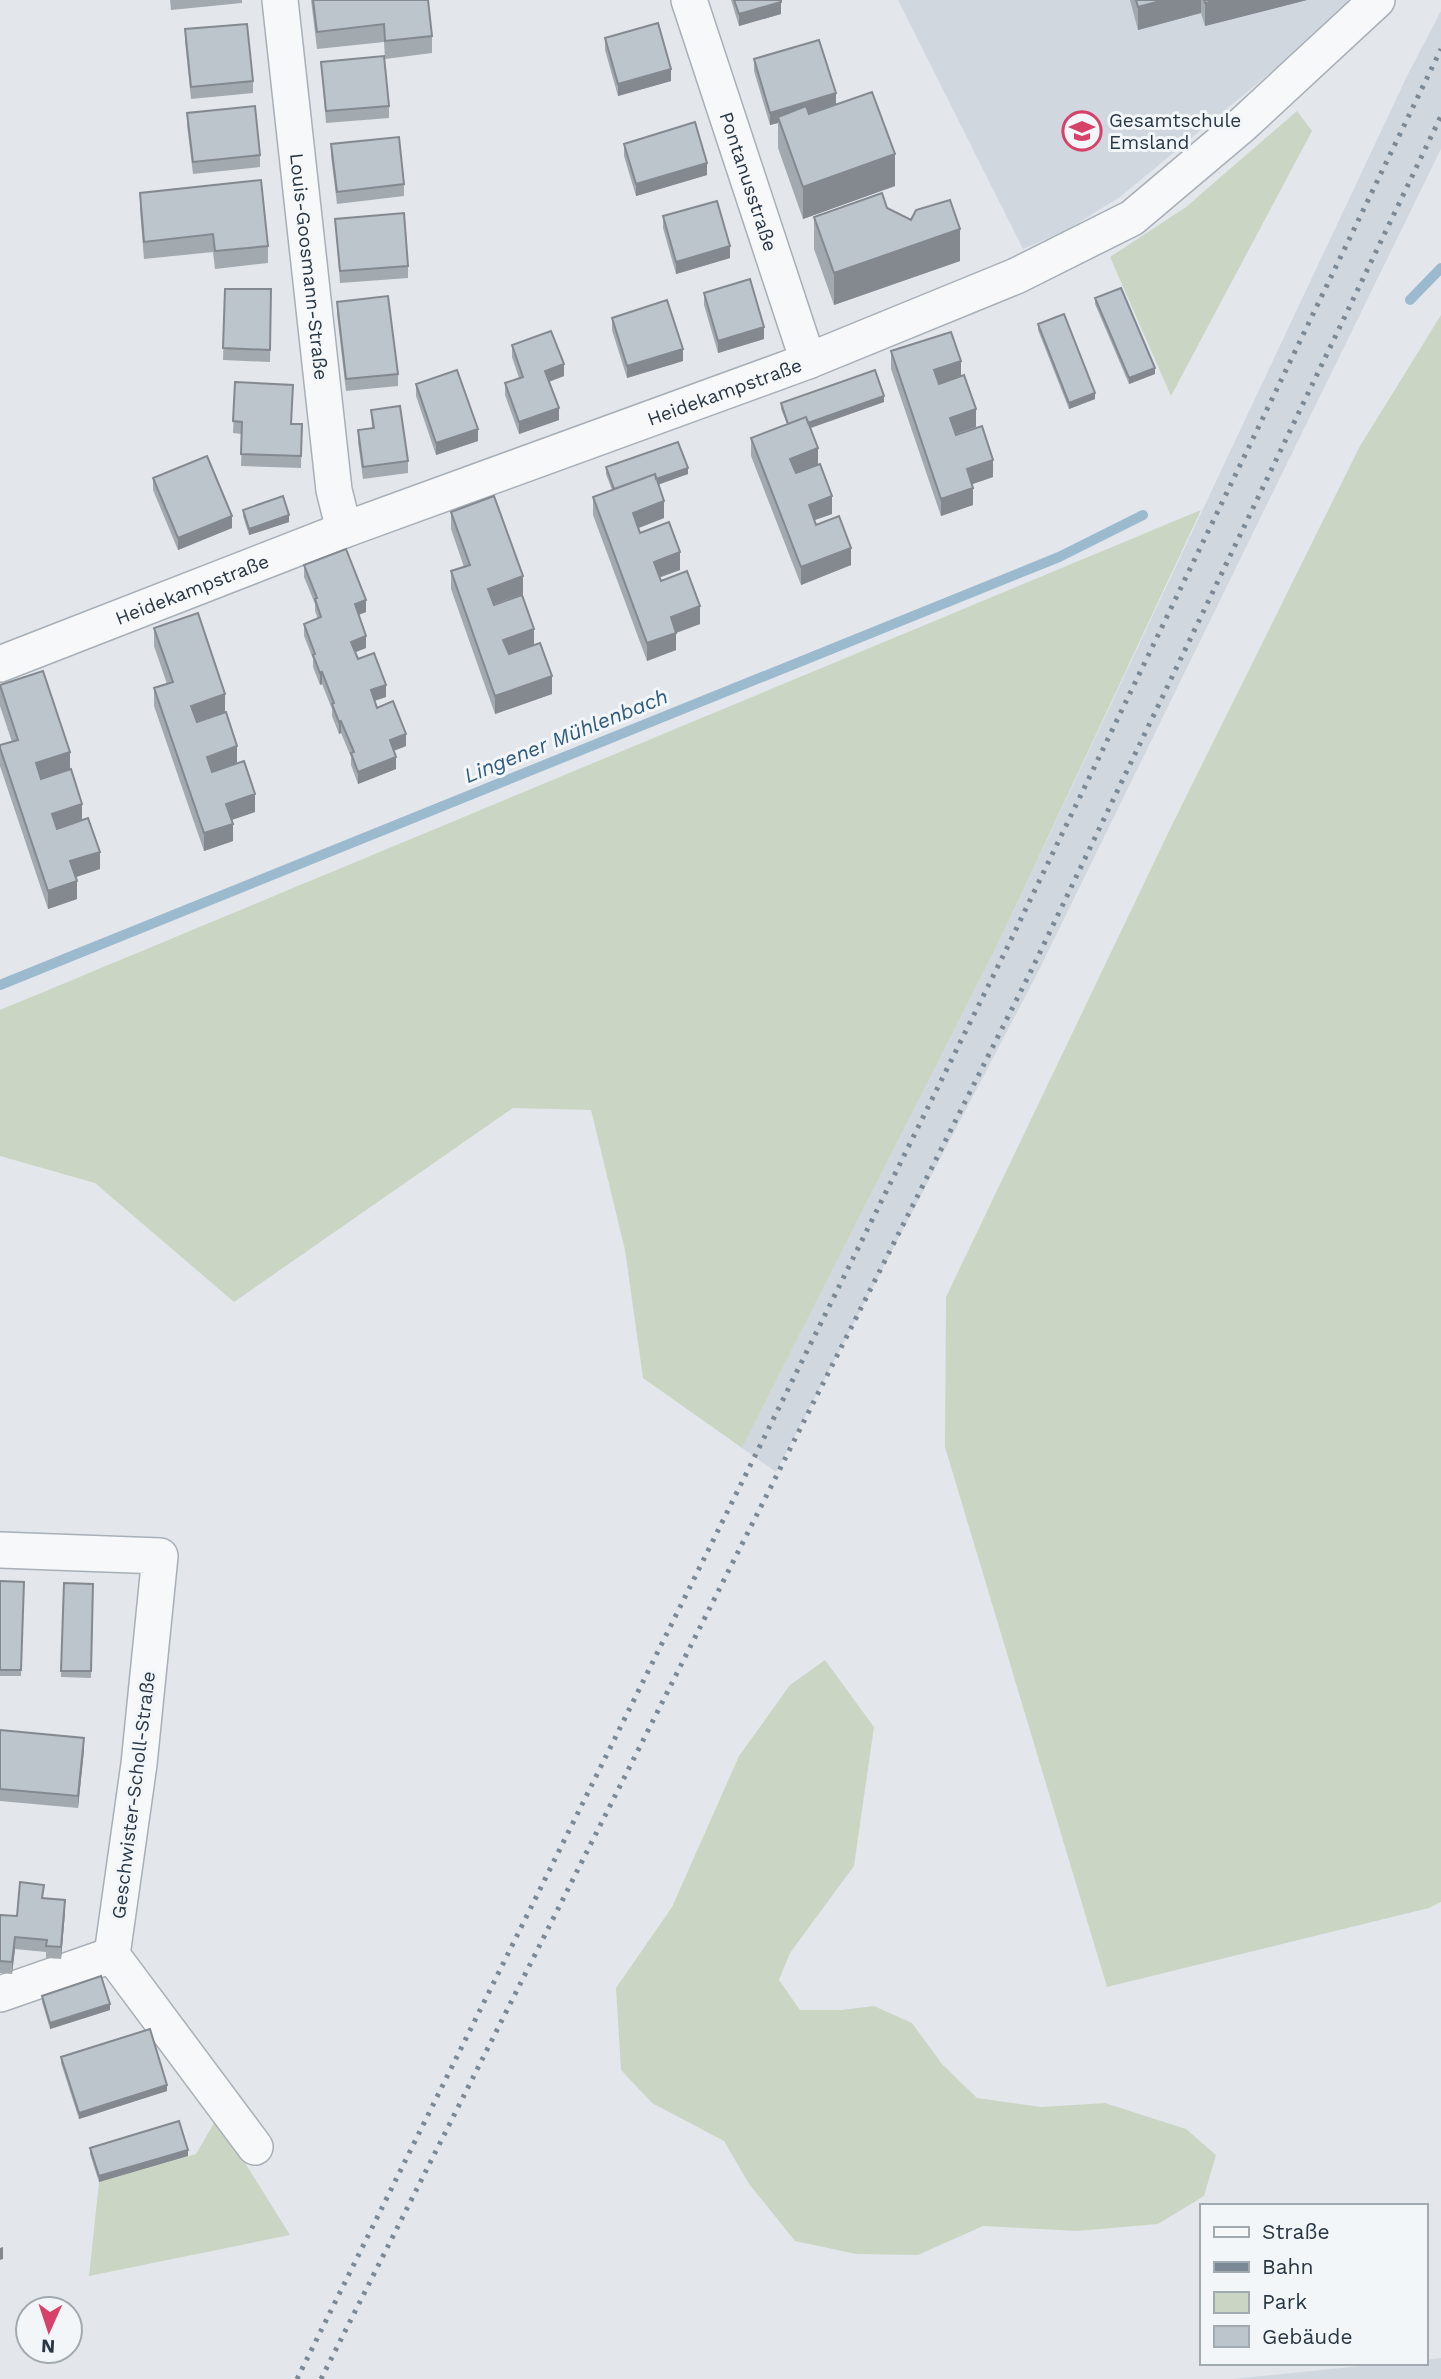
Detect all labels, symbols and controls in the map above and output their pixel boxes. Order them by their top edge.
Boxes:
street label: Pontanusstraße [715,109,782,254]
place label: Gesamtschule Emsland [1109,109,1241,154]
school or university icon: Gesamtschule Emsland [1061,110,1103,152]
street label: Louis-Goosmann-Straße [285,152,333,381]
street label: Heidekampstraße [644,353,805,431]
street label: Heidekampstraße [112,549,272,630]
water label: Lingener Mühlenbach [460,683,671,788]
street label: Geschwister-Scholl-Straße [107,1670,160,1920]
legend [1200,2204,1427,2365]
text: Straße [1262,2219,1330,2244]
text: Bahn [1262,2254,1314,2279]
text: Park [1262,2289,1307,2314]
north arrow [14,2295,84,2365]
text: Gebäude [1262,2324,1353,2349]
text: N [40,2335,56,2358]

